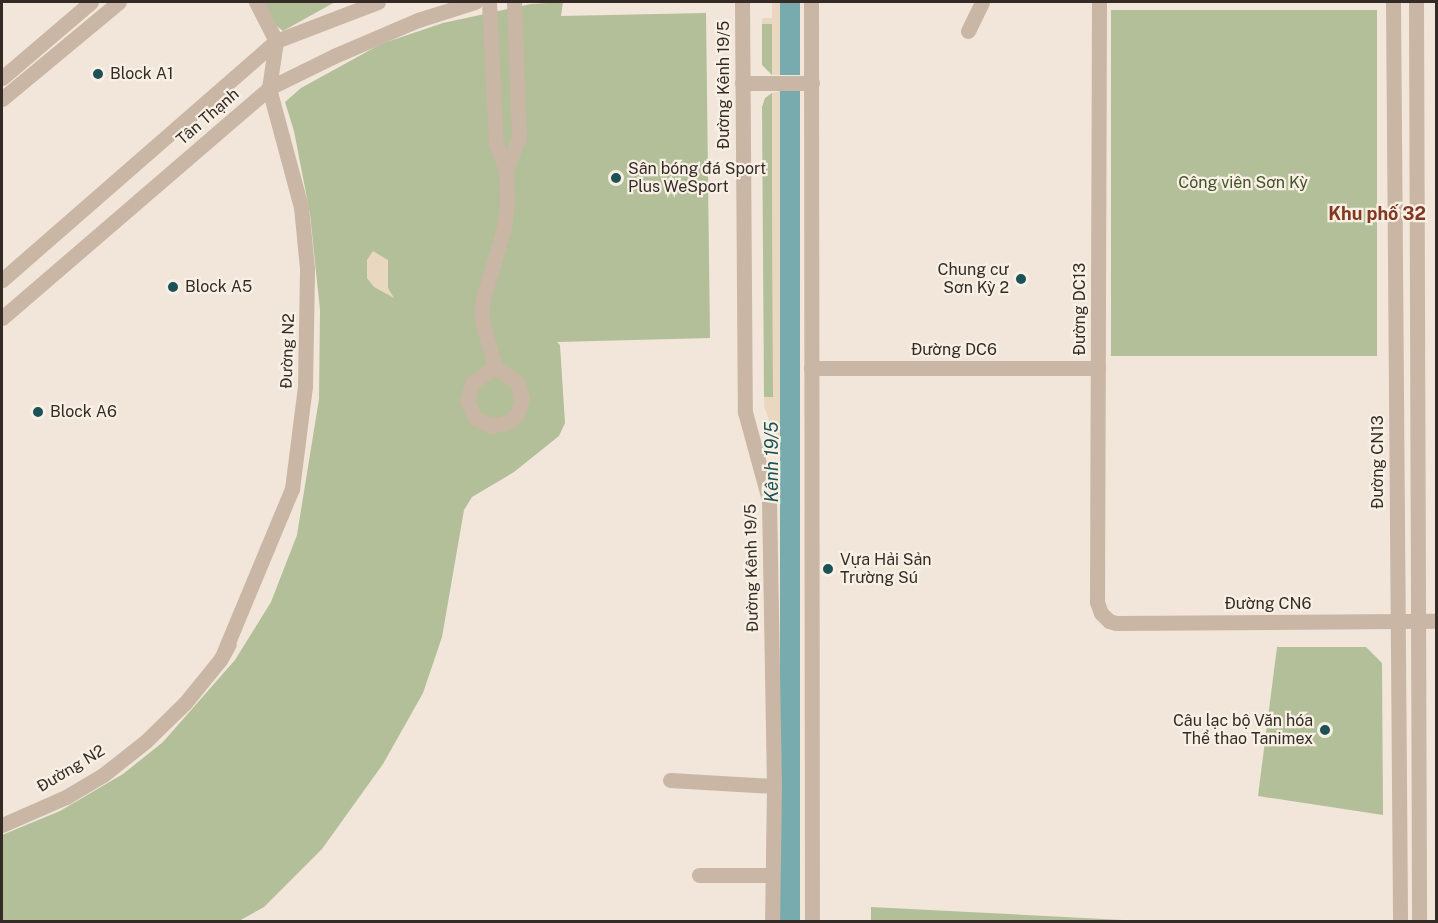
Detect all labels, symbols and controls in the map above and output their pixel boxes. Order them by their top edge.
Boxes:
street label: Đường Kênh 19/5 [714,21,734,149]
place label: Block A1 [110,64,174,84]
marker: Block A1 [91,67,105,81]
street label: Tân Thạnh [173,85,243,149]
place label: Sân bóng đá Sport Plus WeSport [628,159,766,197]
marker: Sân bóng đá Sport Plus WeSport [609,171,623,185]
park label: Công viên Sơn Kỳ [1178,173,1308,193]
district label: Khu phố 32 [1328,203,1426,225]
place label: Chung cư Sơn Kỳ 2 [937,260,1009,298]
street label: Đường DC13 [1070,263,1090,355]
marker: Chung cư Sơn Kỳ 2 [1014,272,1028,286]
place label: Block A5 [185,277,252,297]
marker: Block A5 [166,280,180,294]
street label: Đường N2 [277,313,299,389]
street label: Đường DC6 [911,340,997,360]
place label: Block A6 [50,402,117,422]
marker: Block A6 [31,405,45,419]
street label: Đường CN13 [1368,415,1388,509]
water label: Kênh 19/5 [761,422,783,502]
street label: Đường Kênh 19/5 [741,504,763,632]
place label: Vựa Hải Sản Trường Sú [840,550,932,588]
marker: Vựa Hải Sản Trường Sú [821,562,835,576]
street label: Đường CN6 [1224,594,1312,614]
place label: Câu lạc bộ Văn hóa Thể thao Tanimex [1172,711,1313,749]
marker: Câu lạc bộ Văn hóa Thể thao Tanimex [1318,723,1332,737]
street label: Đường N2 [34,741,108,797]

